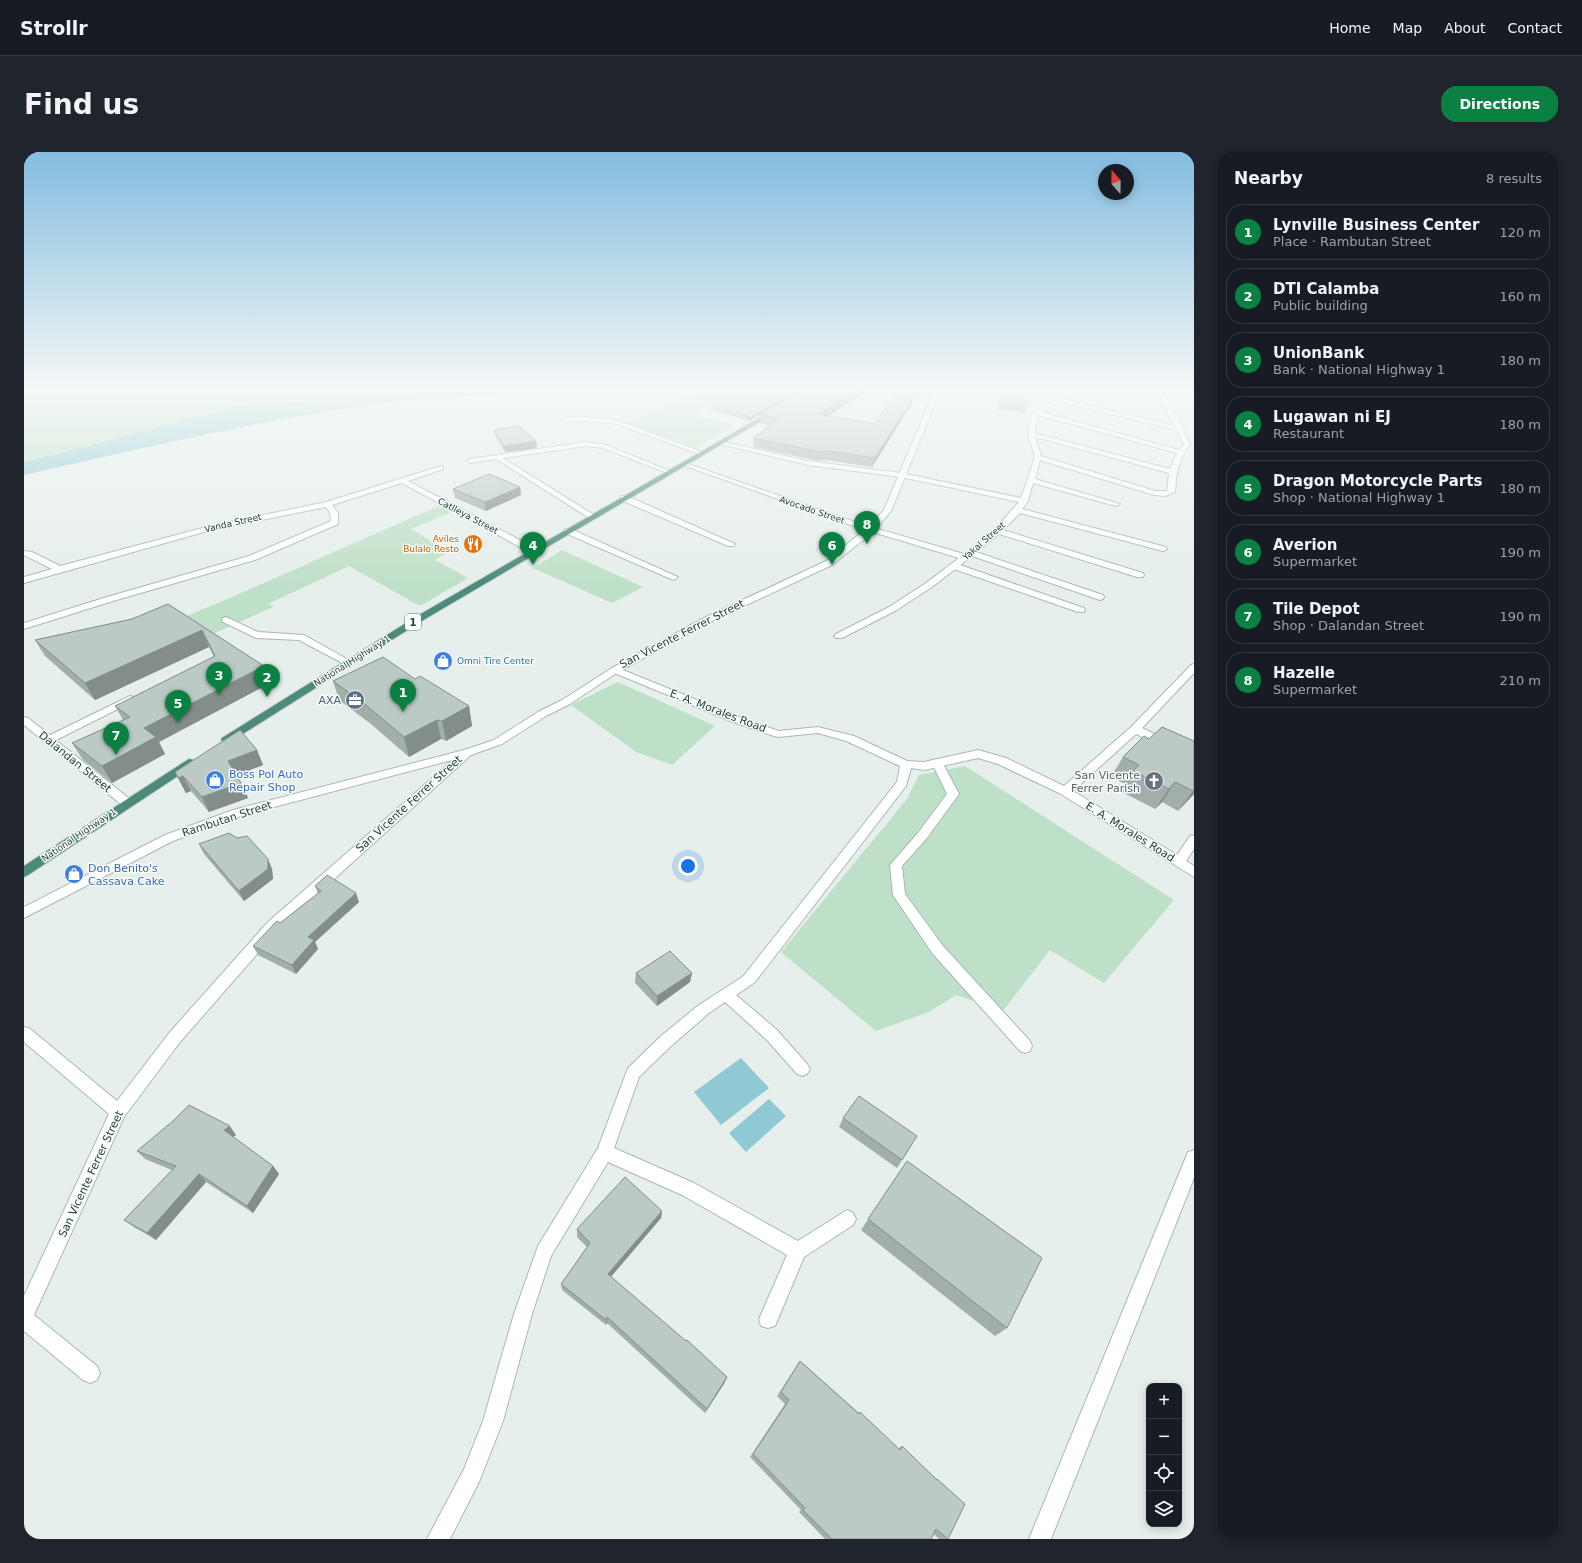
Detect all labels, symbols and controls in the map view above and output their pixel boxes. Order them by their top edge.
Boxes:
text: Strollr [20,17,88,39]
text: Home [1329,20,1371,36]
text: Map [1393,20,1422,36]
text: About [1444,20,1486,36]
text: Contact [1508,20,1562,36]
button: Directions [1441,86,1558,122]
text: Find us [24,88,139,121]
north arrow [1098,164,1134,200]
text: Nearby [1234,168,1303,188]
text: 8 results [1486,171,1542,186]
text: Lynville Business Center [1273,216,1479,234]
text: 1 [1243,225,1253,240]
text: 120 m [1499,225,1541,240]
text: Place · Rambutan Street [1273,234,1431,249]
text: DTI Calamba [1273,280,1379,298]
text: 2 [1243,289,1253,304]
text: 160 m [1499,289,1541,304]
text: Public building [1273,298,1368,313]
text: UnionBank [1273,344,1364,362]
text: 3 [1243,353,1253,368]
text: 180 m [1499,353,1541,368]
text: Bank · National Highway 1 [1273,362,1445,377]
text: Lugawan ni EJ [1273,408,1391,426]
text: 4 [1243,417,1253,432]
text: 180 m [1499,417,1541,432]
text: Restaurant [1273,426,1344,441]
text: Dragon Motorcycle Parts [1273,472,1482,490]
text: 5 [1243,481,1253,496]
text: 180 m [1499,481,1541,496]
text: Shop · National Highway 1 [1273,490,1445,505]
street label: Avocado Street [778,494,846,526]
street label: Catlleya Street [436,496,500,536]
street label: Vanda Street [204,511,263,534]
pin: 8 [854,511,880,544]
street label: Yakal Street [960,520,1008,563]
pin: 4 [520,532,546,565]
pin: 6 [819,532,845,565]
restaurant icon: Aviles Bulalo Resto [462,533,484,555]
place label: Aviles Bulalo Resto [403,534,459,554]
text: Averion [1273,536,1338,554]
text: 6 [1243,545,1253,560]
text: 190 m [1499,545,1541,560]
text: Supermarket [1273,554,1357,569]
street label: San Vicente Ferrer Street [617,597,747,671]
text: Tile Depot [1273,600,1360,618]
text: 7 [1243,609,1253,624]
text: 190 m [1499,609,1541,624]
road number: 1 [405,614,421,630]
text: Shop · Dalandan Street [1273,618,1424,633]
street label: National Highway 1 [312,633,392,689]
shop icon: Omni Tire Center [432,650,454,672]
place label: Omni Tire Center [457,656,534,666]
pin: 3 [206,662,232,695]
pin: 2 [254,664,280,697]
text: Hazelle [1273,664,1335,682]
text: 8 [1243,673,1253,688]
text: 210 m [1499,673,1541,688]
pin: 1 [390,679,416,712]
text: Supermarket [1273,682,1357,697]
street label: E. A. Morales Road [668,687,768,735]
office icon: AXA [344,689,366,711]
pin: 5 [165,690,191,723]
place label: AXA [318,694,341,707]
pin: 7 [103,722,129,755]
street label: Dalandan Street [36,729,114,796]
street label: San Vicente Ferrer Street [353,752,465,855]
place label: Boss Pol Auto Repair Shop [229,768,304,794]
shop icon: Boss Pol Auto Repair Shop [204,769,226,791]
place label: San Vicente Ferrer Parish [1071,769,1140,795]
church icon: San Vicente Ferrer Parish [1143,770,1165,792]
street label: Rambutan Street [180,798,274,840]
street label: E. A. Morales Road [1083,799,1177,865]
street label: National Highway 1 [40,806,118,864]
your location [678,856,698,876]
place label: Don Benito's Cassava Cake [88,862,165,888]
shop icon: Don Benito's Cassava Cake [63,863,85,885]
street label: San Vicente Ferrer Street [56,1108,126,1239]
map controls [1146,1383,1182,1527]
button: + [1146,1383,1182,1419]
button: − [1146,1419,1182,1455]
button: locate [1146,1455,1182,1491]
button: layers [1146,1491,1182,1527]

